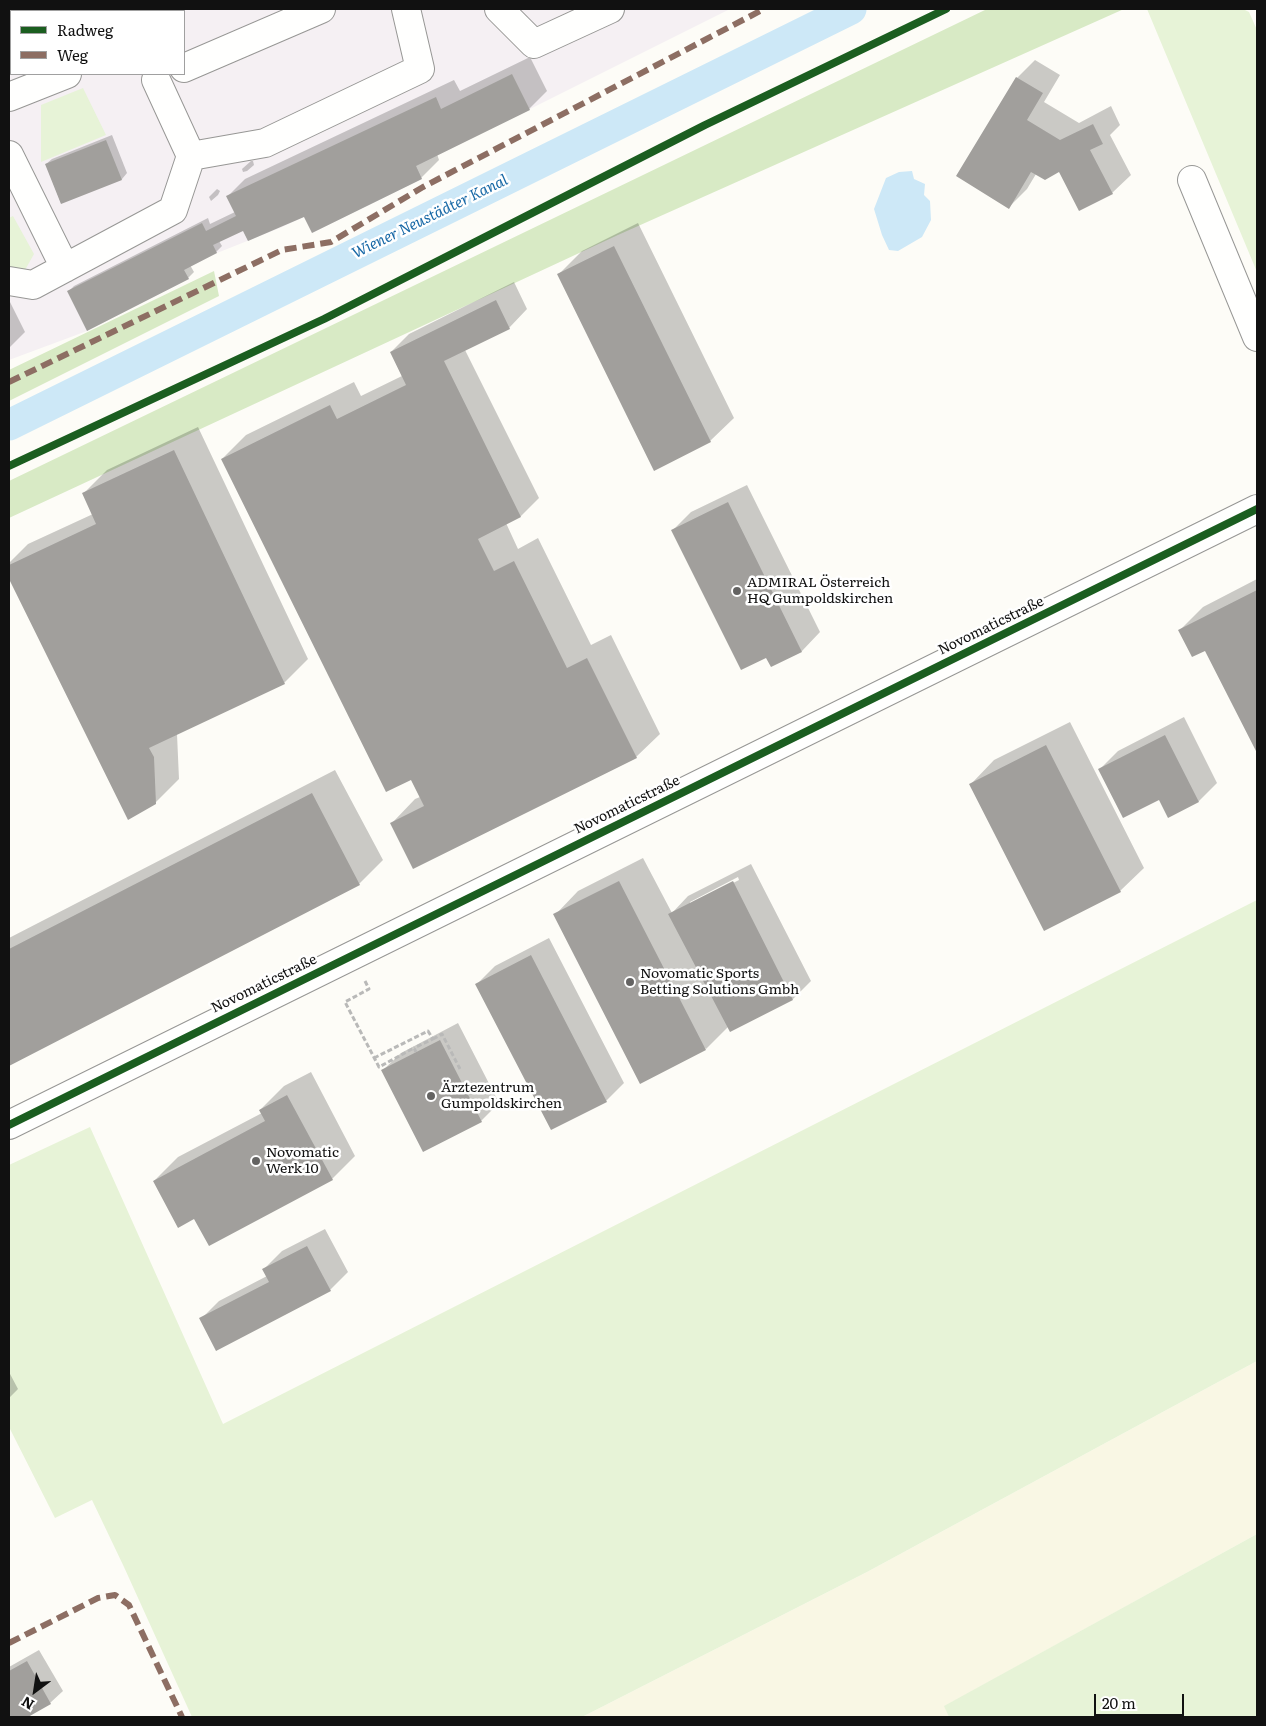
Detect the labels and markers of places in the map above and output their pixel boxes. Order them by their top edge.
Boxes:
place label: ADMIRAL Österreich HQ Gumpoldskirchen [747,575,893,608]
marker: ADMIRAL Österreich HQ Gumpoldskirchen [731,585,743,597]
place label: Novomatic Sports Betting Solutions Gmbh [640,966,799,999]
marker: Novomatic Sports Betting Solutions Gmbh [624,976,636,988]
place label: Ärztezentrum Gumpoldskirchen [441,1080,562,1112]
marker: Ärztezentrum Gumpoldskirchen [425,1090,437,1102]
place label: Novomatic Werk 10 [266,1145,339,1178]
marker: Novomatic Werk 10 [250,1155,262,1167]

